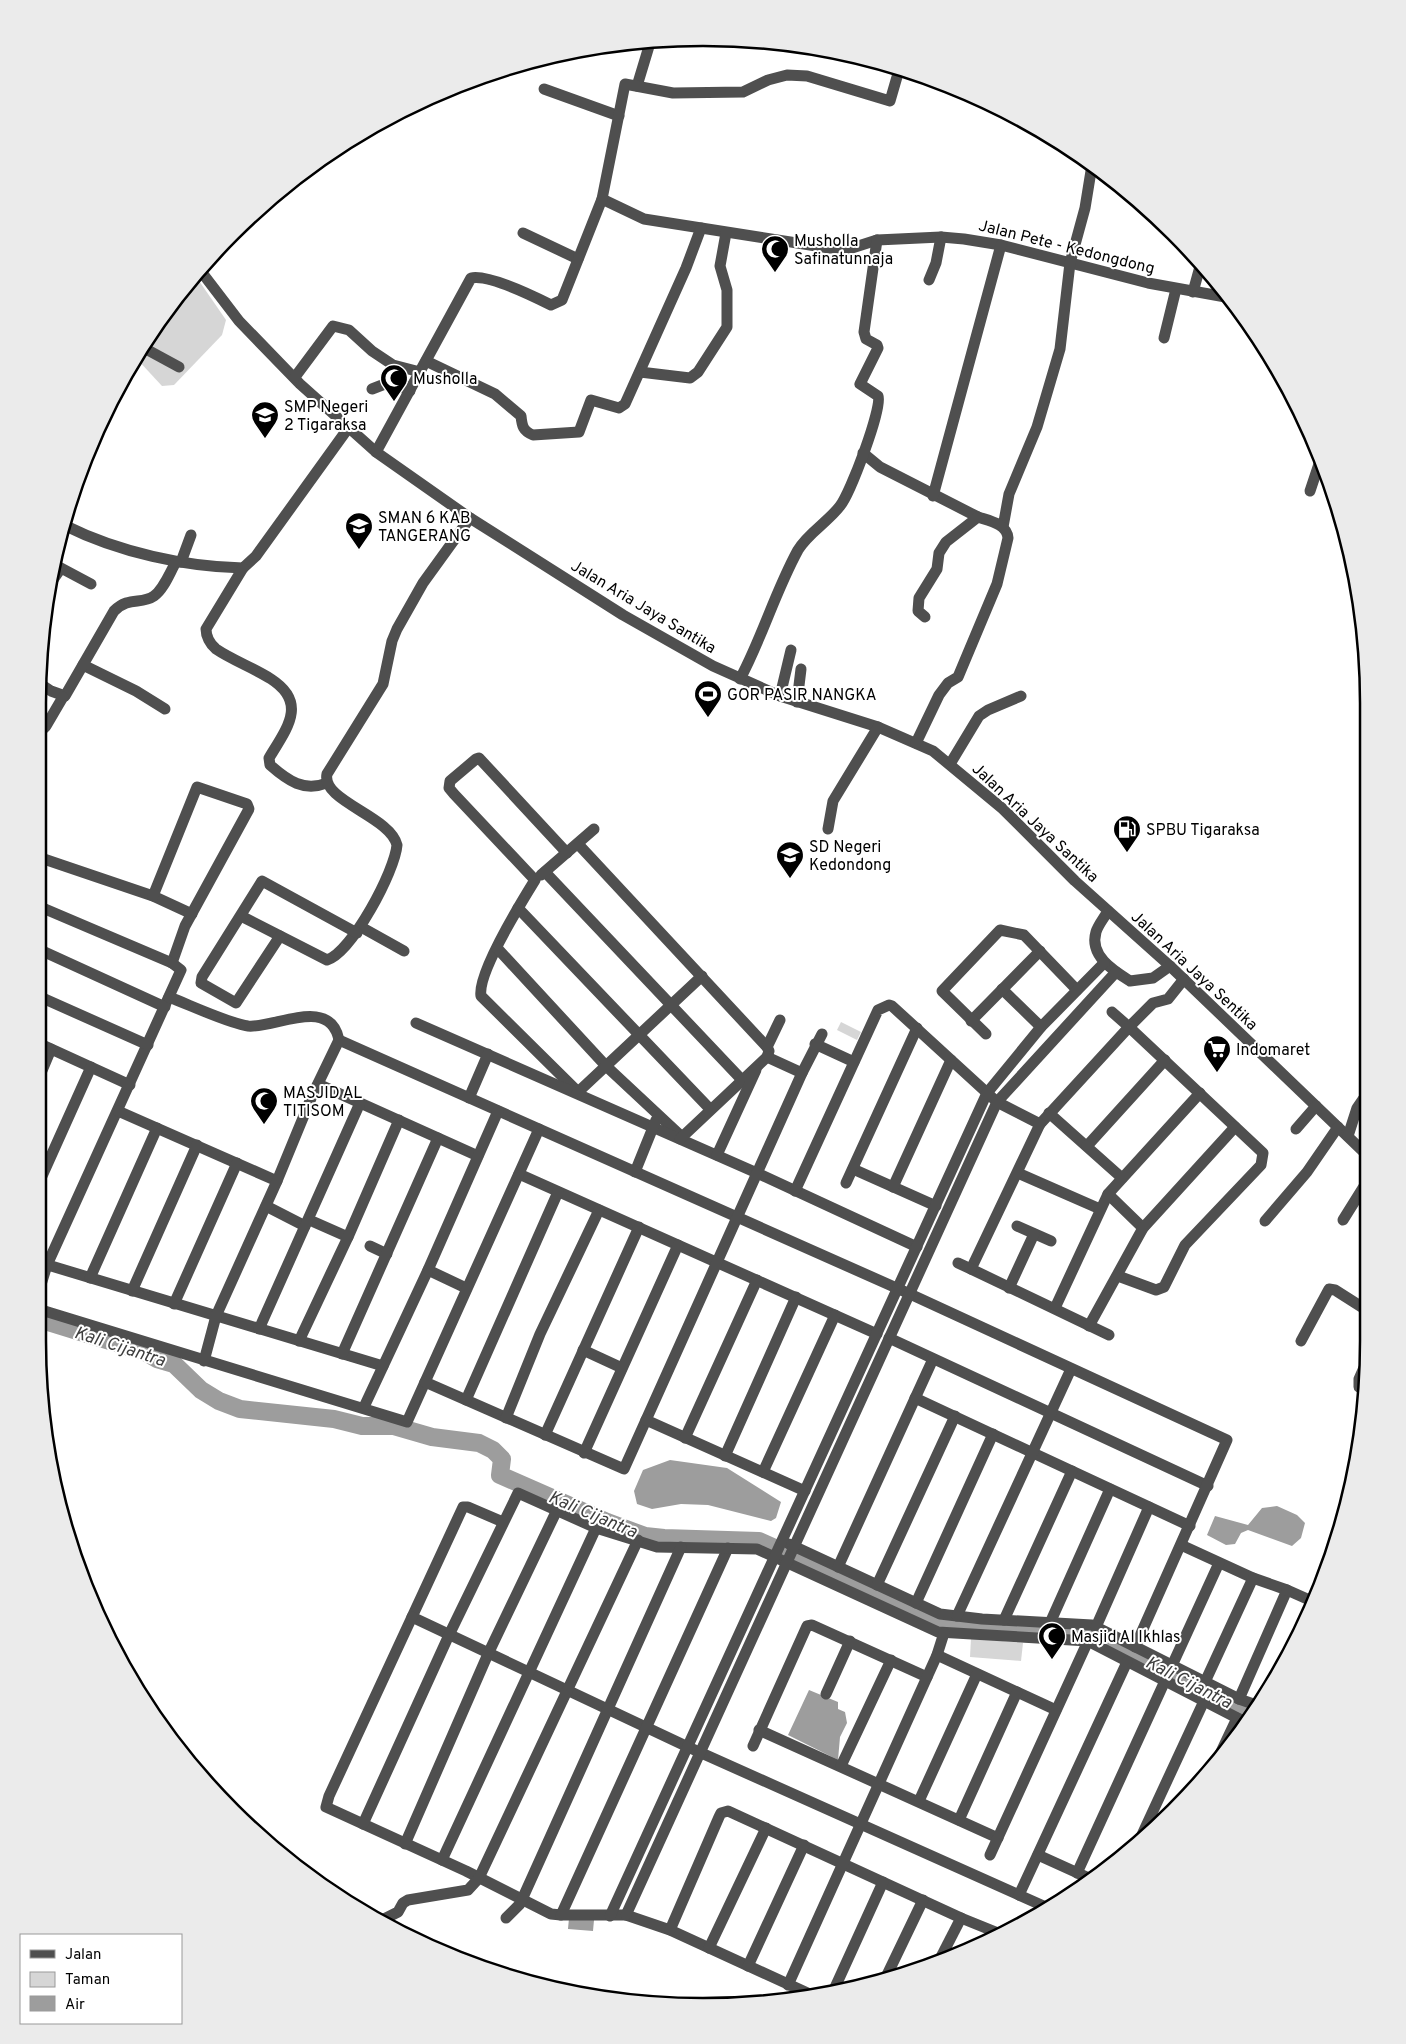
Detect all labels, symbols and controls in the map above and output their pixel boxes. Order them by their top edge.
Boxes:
street label: Jalan Pete - Kedongdong [976,216,1157,280]
place label: Musholla Safinatunnaja [794,232,893,270]
mosque icon: Musholla Safinatunnaja [760,234,790,273]
mosque icon: Musholla [379,363,409,402]
place label: Musholla [413,370,477,390]
place label: SMP Negeri 2 Tigaraksa [284,398,368,436]
school or university icon: SMP Negeri 2 Tigaraksa [250,400,280,439]
place label: SMAN 6 KAB TANGERANG [378,509,471,547]
school or university icon: SMAN 6 KAB TANGERANG [344,511,374,550]
street label: Jalan Aria Jaya Santika [567,556,719,659]
sports icon: GOR PASIR NANGKA [693,679,723,718]
place label: GOR PASIR NANGKA [727,686,877,706]
street label: Jalan Aria Jaya Santika [967,760,1102,887]
fuel station icon: SPBU Tigaraksa [1112,814,1142,853]
place label: SPBU Tigaraksa [1146,821,1260,841]
place label: SD Negeri Kedondong [809,838,891,876]
school or university icon: SD Negeri Kedondong [775,840,805,879]
street label: Jalan Aria Jaya Sentika [1126,908,1261,1035]
supermarket icon: Indomaret [1202,1034,1232,1073]
place label: Indomaret [1236,1041,1310,1061]
place label: MASJID AL TITISOM [283,1084,362,1122]
mosque icon: MASJID AL TITISOM [249,1086,279,1125]
water label: Kali Cijantra [71,1322,169,1373]
water label: Kali Cijantra [545,1486,641,1545]
mosque icon: Masjid Al Ikhlas [1037,1621,1067,1660]
place label: Masjid Al Ikhlas [1071,1628,1181,1648]
water label: Kali Cijantra [1141,1652,1236,1715]
legend [20,1934,182,2024]
text: Jalan [65,1946,102,1965]
text: Taman [65,1971,110,1990]
text: Air [65,1996,85,2015]

